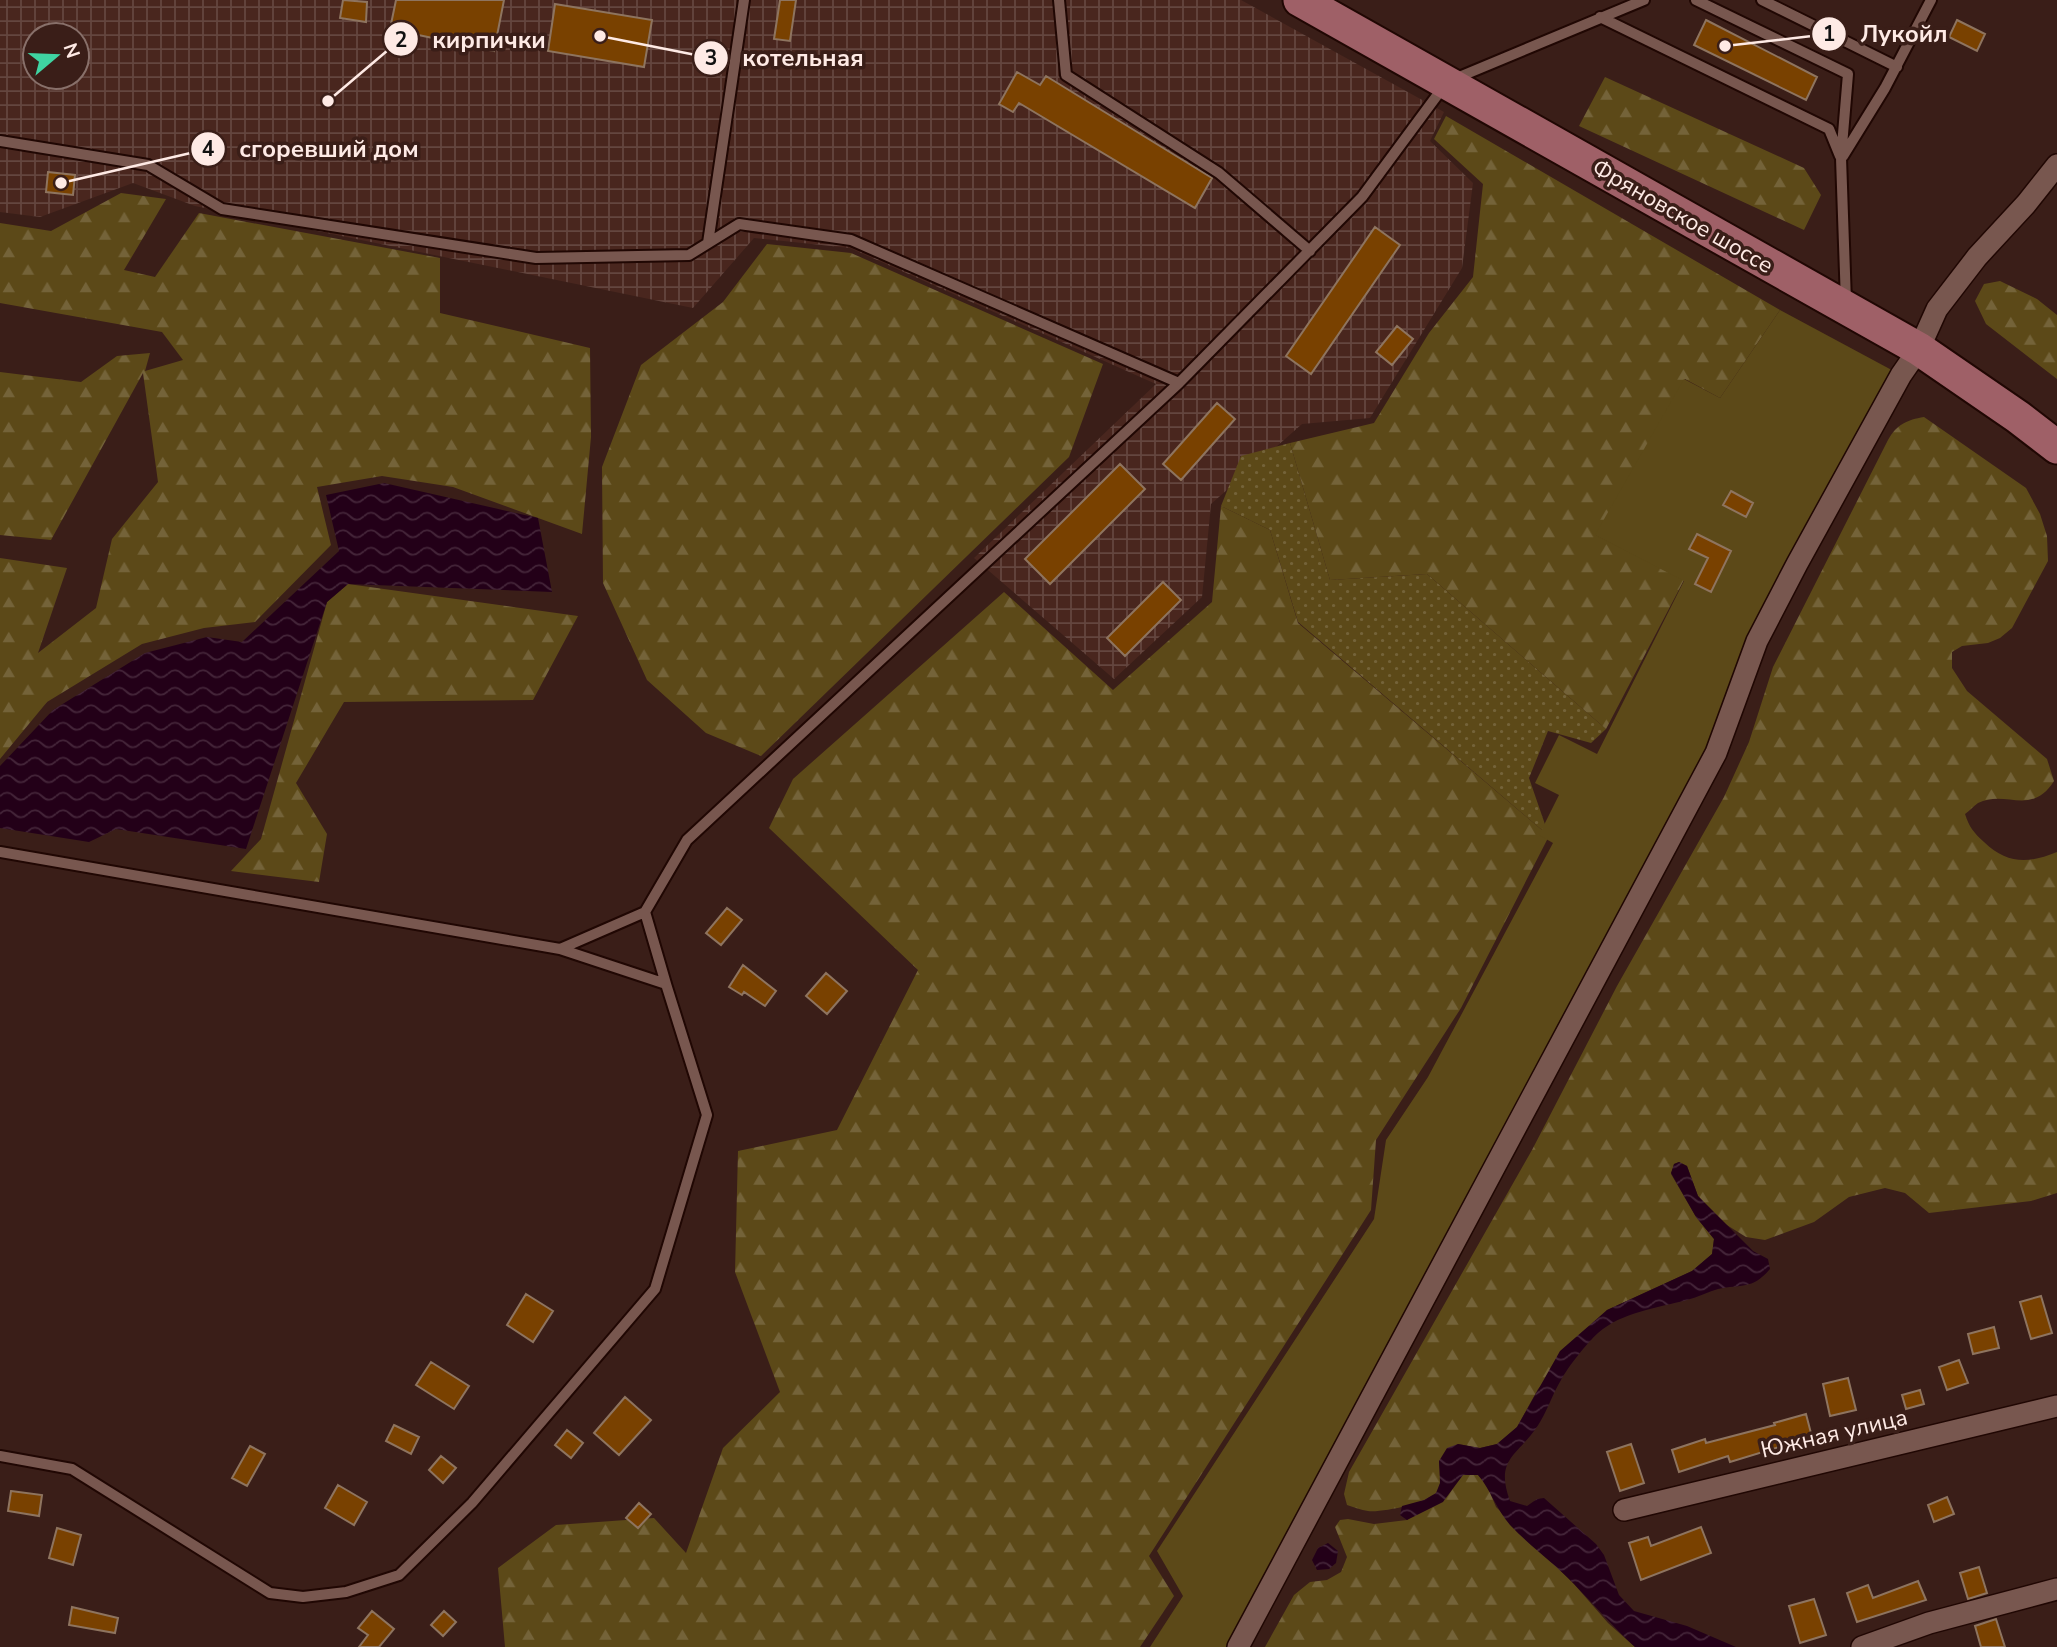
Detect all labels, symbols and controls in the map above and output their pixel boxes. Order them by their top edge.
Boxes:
callout: Лукойл [1812,11,1962,56]
callout: кирпички [383,17,559,62]
text: Лукойл [1860,18,1948,50]
text: 1 [1823,20,1835,48]
north arrow [21,21,91,91]
text: кирпички [432,24,546,56]
text: 2 [395,26,407,54]
callout: котельная [693,35,877,80]
text: N [57,40,86,62]
text: котельная [742,42,864,74]
text: 3 [705,44,717,72]
callout: сгоревший дом [190,127,433,172]
text: сгоревший дом [239,133,419,165]
text: 4 [202,135,215,163]
street label: Фряновское шоссе [1586,152,1779,281]
street label: Южная улица [1758,1402,1911,1465]

